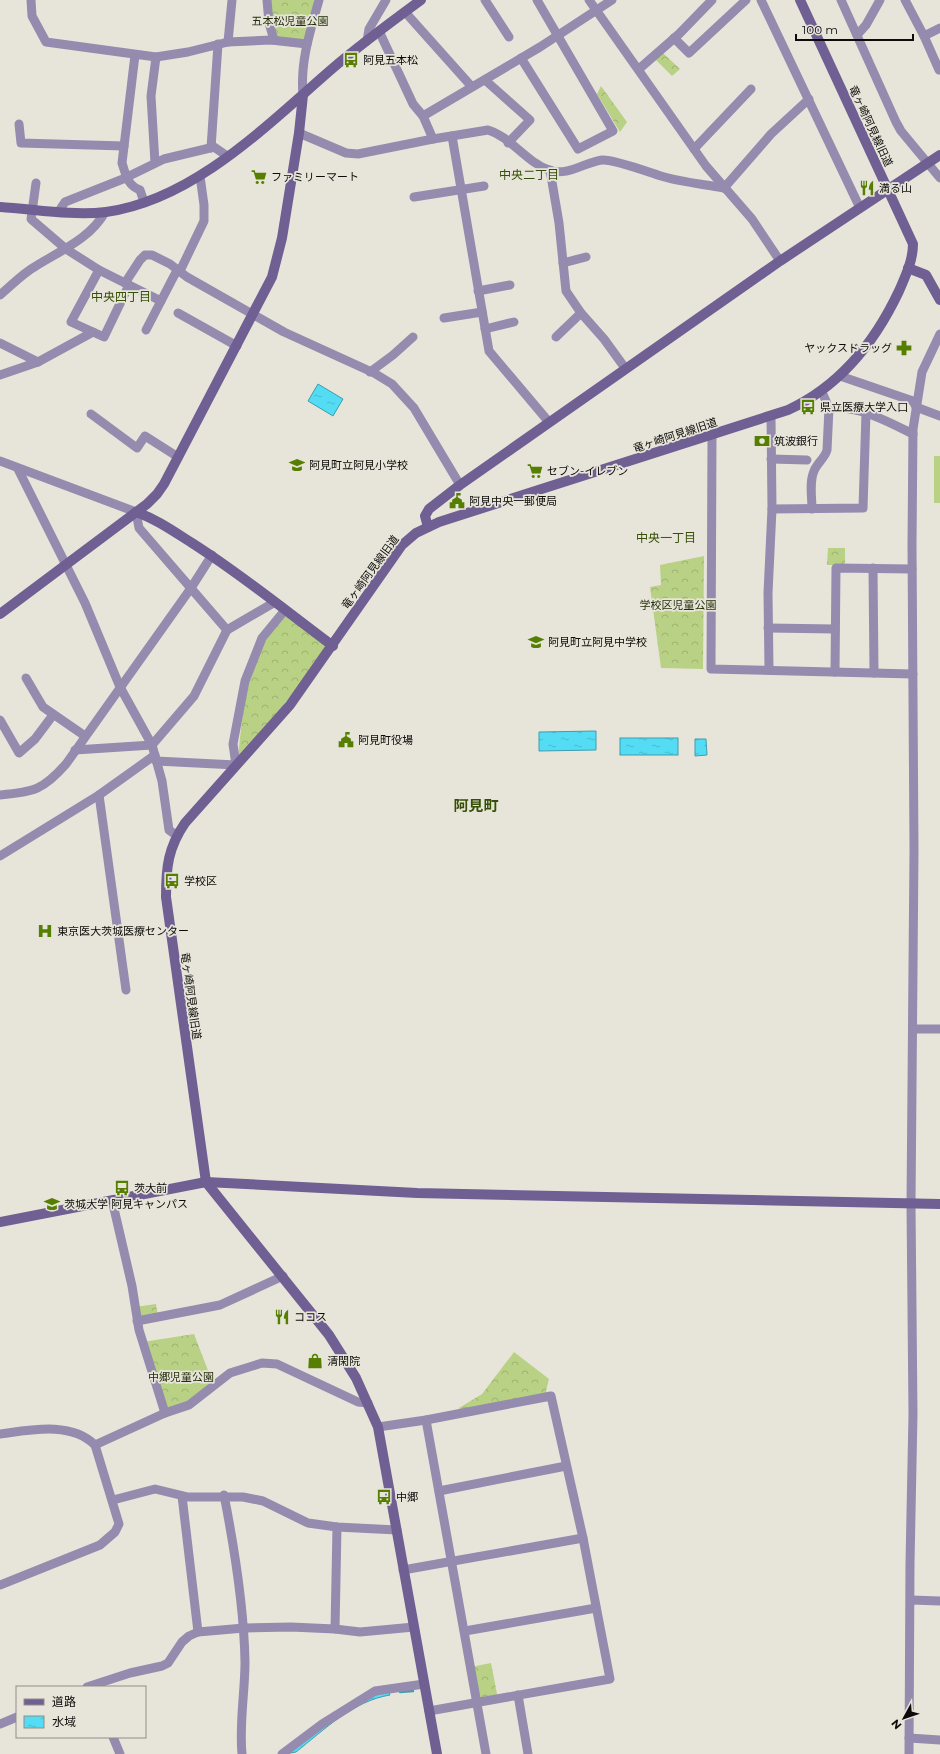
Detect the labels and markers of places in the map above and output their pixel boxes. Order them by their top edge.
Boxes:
bus stop icon: 阿見五本松 [342,51,360,69]
place label: 阿見五本松 [363,53,418,67]
supermarket icon: ファミリーマート [250,168,268,186]
place label: ファミリーマート [271,170,359,184]
restaurant icon: 満る山 [858,179,876,197]
place label: 満る山 [879,181,912,195]
pharmacy icon: ヤックスドラッグ [895,339,913,357]
place label: ヤックスドラッグ [804,341,892,355]
bus stop icon: 県立医療大学入口 [799,398,817,416]
place label: 県立医療大学入口 [820,400,908,414]
bank icon: 筑波銀行 [753,432,771,450]
place label: 筑波銀行 [774,434,818,448]
school or university icon: 阿見町立阿見小学校 [288,456,306,474]
place label: 阿見町立阿見小学校 [309,458,408,472]
supermarket icon: セブン-イレブン [526,462,544,480]
place label: セブン-イレブン [547,464,628,478]
public building icon: 阿見中央一郵便局 [448,492,466,510]
place label: 阿見中央一郵便局 [469,494,557,508]
school or university icon: 阿見町立阿見中学校 [527,633,545,651]
place label: 阿見町立阿見中学校 [548,635,647,649]
public building icon: 阿見町役場 [337,731,355,749]
place label: 阿見町役場 [358,733,413,747]
bus stop icon: 学校区 [163,872,181,890]
place label: 学校区 [184,874,217,888]
hospital icon: 東京医大茨城医療センター [36,922,54,940]
place label: 東京医大茨城医療センター [57,924,189,938]
bus stop icon: 茨大前 [113,1179,131,1197]
place label: 茨大前 [134,1181,167,1195]
school or university icon: 茨城大学 阿見キャンパス [43,1195,61,1213]
place label: 茨城大学 阿見キャンパス [64,1197,188,1211]
restaurant icon: ココス [273,1308,291,1326]
place label: ココス [294,1310,327,1324]
shop icon: 清閑院 [306,1352,324,1370]
place label: 清閑院 [327,1354,360,1368]
bus stop icon: 中郷 [375,1488,393,1506]
place label: 中郷 [396,1490,418,1504]

